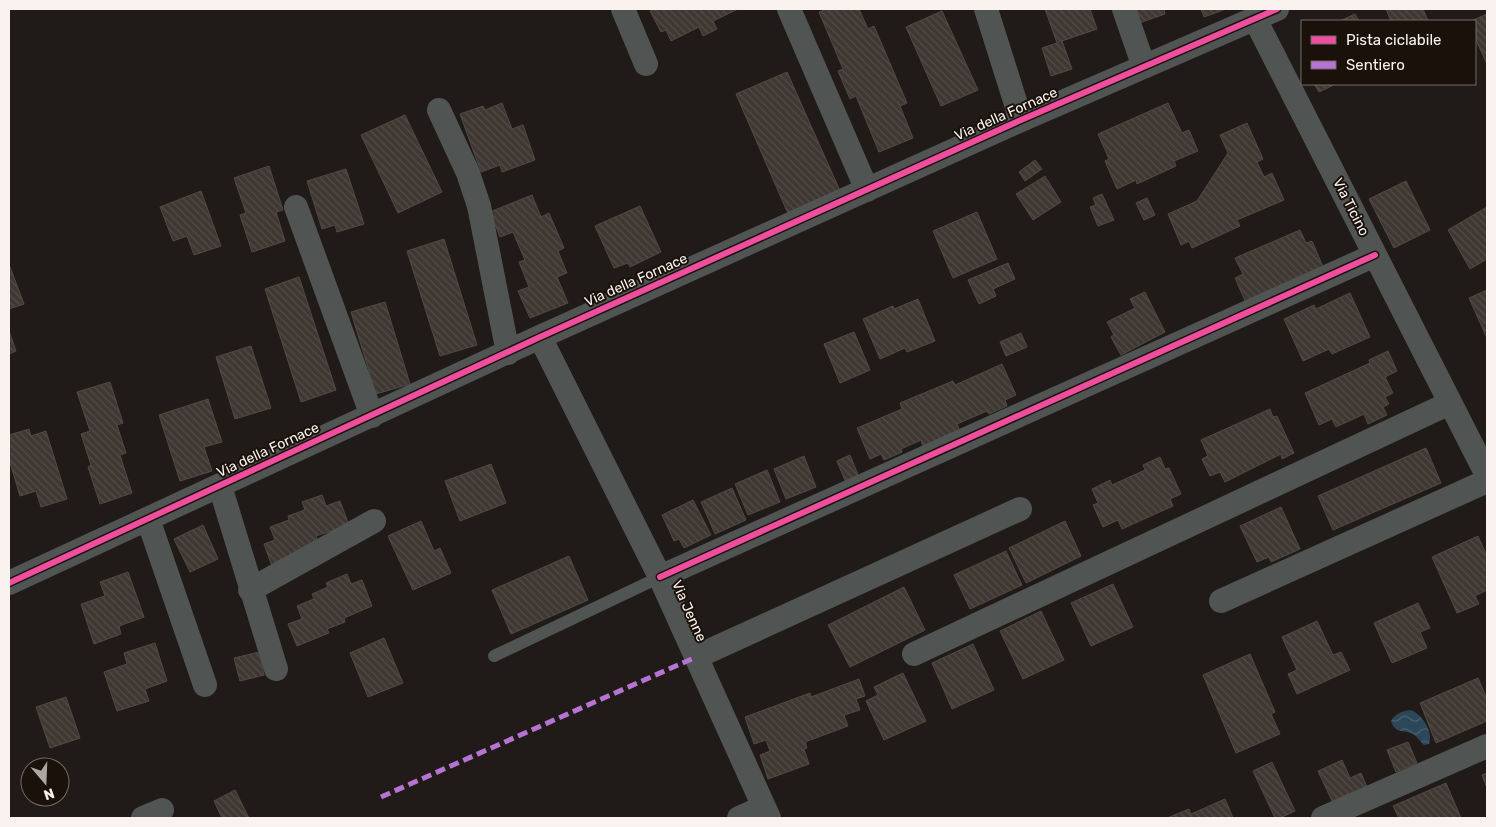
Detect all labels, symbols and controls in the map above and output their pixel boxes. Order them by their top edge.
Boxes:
legend [1301,20,1476,85]
text: Pista ciclabile [1346,31,1441,49]
text: Sentiero [1346,56,1405,74]
street label: Via della Fornace [952,84,1060,144]
street label: Via Ticino [1329,175,1373,239]
street label: Via della Fornace [582,250,690,310]
street label: Via della Fornace [214,419,322,481]
street label: Via Jenne [668,578,710,644]
north arrow [20,757,70,807]
text: N [42,784,57,803]

